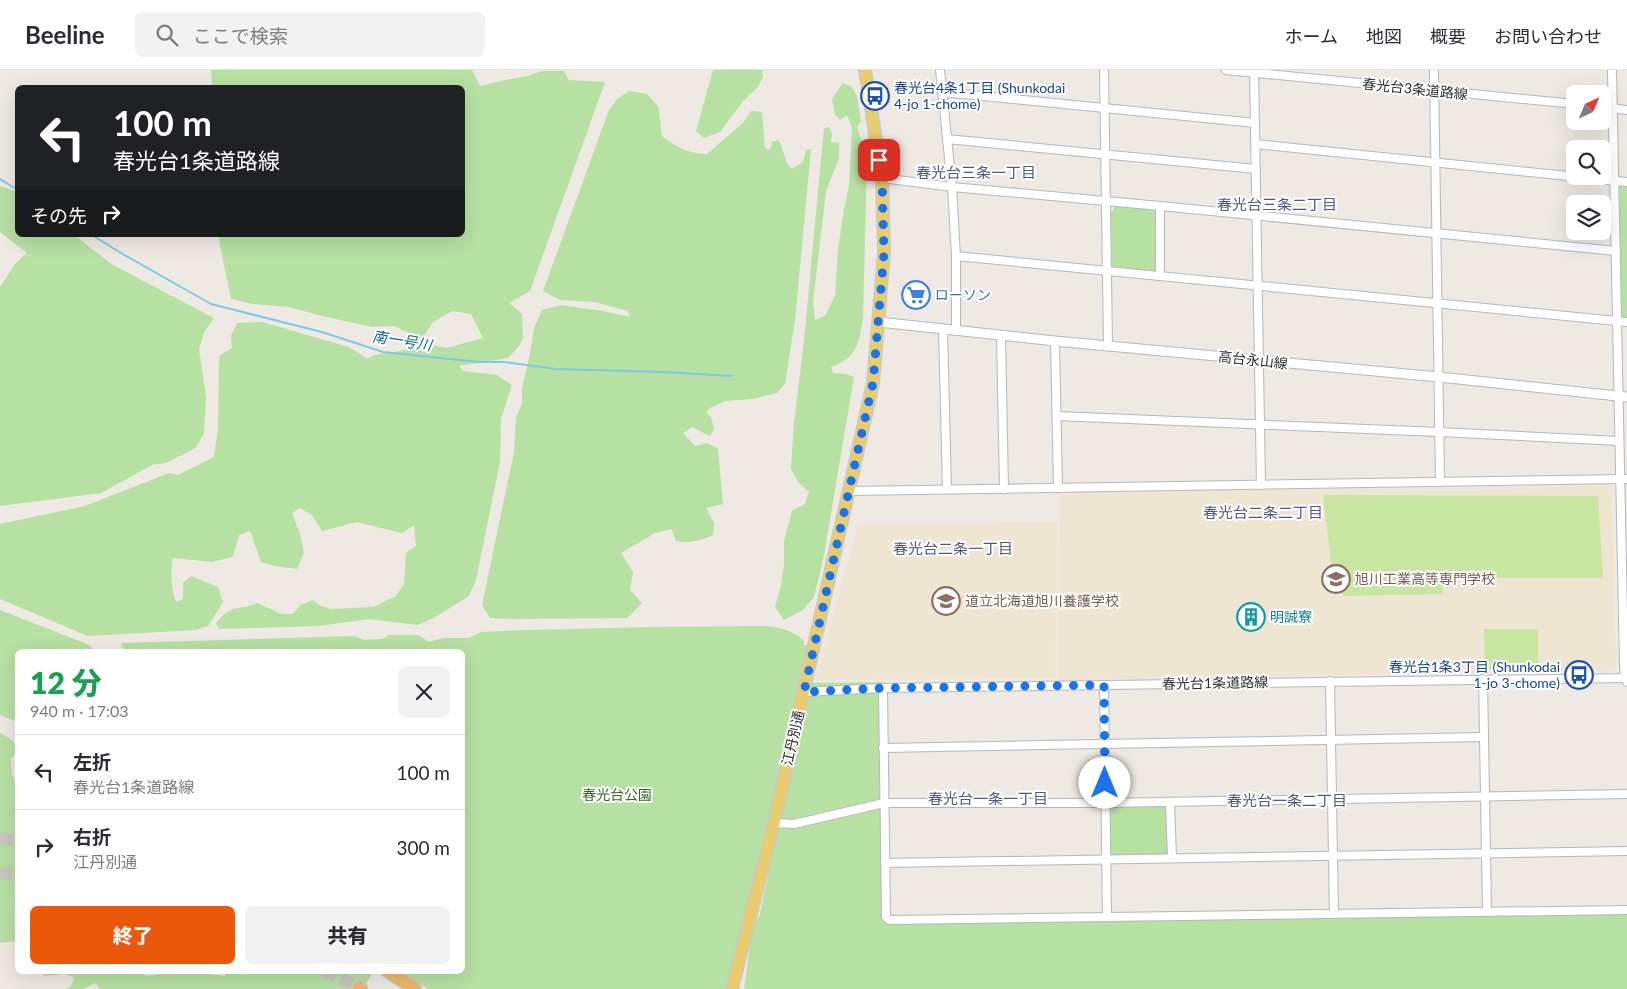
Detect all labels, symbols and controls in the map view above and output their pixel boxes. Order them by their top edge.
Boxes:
search box [135,12,485,57]
text: Beeline [25,20,105,49]
icon: search [153,21,181,49]
text: ここで検索 [193,24,288,47]
text: ホーム [1285,25,1338,47]
text: 地図 [1366,25,1402,47]
text: 概要 [1430,25,1466,47]
text: お問い合わせ [1494,25,1602,47]
street label: 春光台3条道路線 [1361,75,1469,103]
place label: 春光台4条1丁目 (Shunkodai 4-jo 1-chome) [894,79,1065,112]
bus stop icon: 春光台4条1丁目 (Shunkodai 4-jo 1-chome) [860,81,890,111]
north arrow [1566,85,1611,130]
map controls [1566,85,1611,240]
text: 100 m [113,101,212,143]
icon: left [30,105,95,170]
pin [858,139,900,181]
button: search [1566,140,1611,185]
icon: arrive [865,146,893,174]
text: 春光台1条道路線 [113,147,280,174]
district label: 春光台三条一丁目 [916,163,1036,181]
district label: 春光台三条二丁目 [1217,195,1337,213]
button: layers [1566,195,1611,240]
icon: right [97,200,125,228]
text: その先 [30,204,87,227]
supermarket icon: ローソン [901,280,931,310]
place label: ローソン [935,286,991,303]
water label: 南一号川 [371,326,435,354]
street label: 高台永山線 [1217,347,1289,372]
district label: 春光台二条二丁目 [1203,503,1323,521]
district label: 春光台二条一丁目 [893,539,1013,557]
school or university icon: 旭川工業高等専門学校 [1321,564,1351,594]
place label: 旭川工業高等専門学校 [1355,570,1495,587]
school or university icon: 道立北海道旭川養護学校 [931,586,961,616]
place label: 道立北海道旭川養護学校 [965,592,1119,609]
building icon: 明誠寮 [1236,602,1266,632]
place label: 明誠寮 [1270,608,1312,625]
place label: 春光台1条3丁目 (Shunkodai 1-jo 3-chome) [1389,658,1560,691]
bus stop icon: 春光台1条3丁目 (Shunkodai 1-jo 3-chome) [1564,660,1594,690]
text: 12 分 [30,664,102,700]
button: close [398,666,450,718]
street label: 春光台1条道路線 [1162,673,1268,692]
text: 940 m · 17:03 [30,701,129,720]
street label: 江丹別通 [778,709,807,767]
text: 左折 [73,750,111,773]
position arrow [1078,756,1130,808]
icon: left [30,758,58,786]
text: 100 m [396,761,450,784]
text: 春光台1条道路線 [73,777,194,796]
park label: 春光台公園 [582,786,652,803]
district label: 春光台一条一丁目 [928,789,1048,807]
district label: 春光台一条二丁目 [1227,791,1347,809]
text: 右折 [73,825,111,848]
icon: right [30,833,58,861]
text: 300 m [396,836,450,859]
text: 江丹別通 [73,852,137,871]
button: 終了 [30,906,235,964]
button: 共有 [245,906,450,964]

